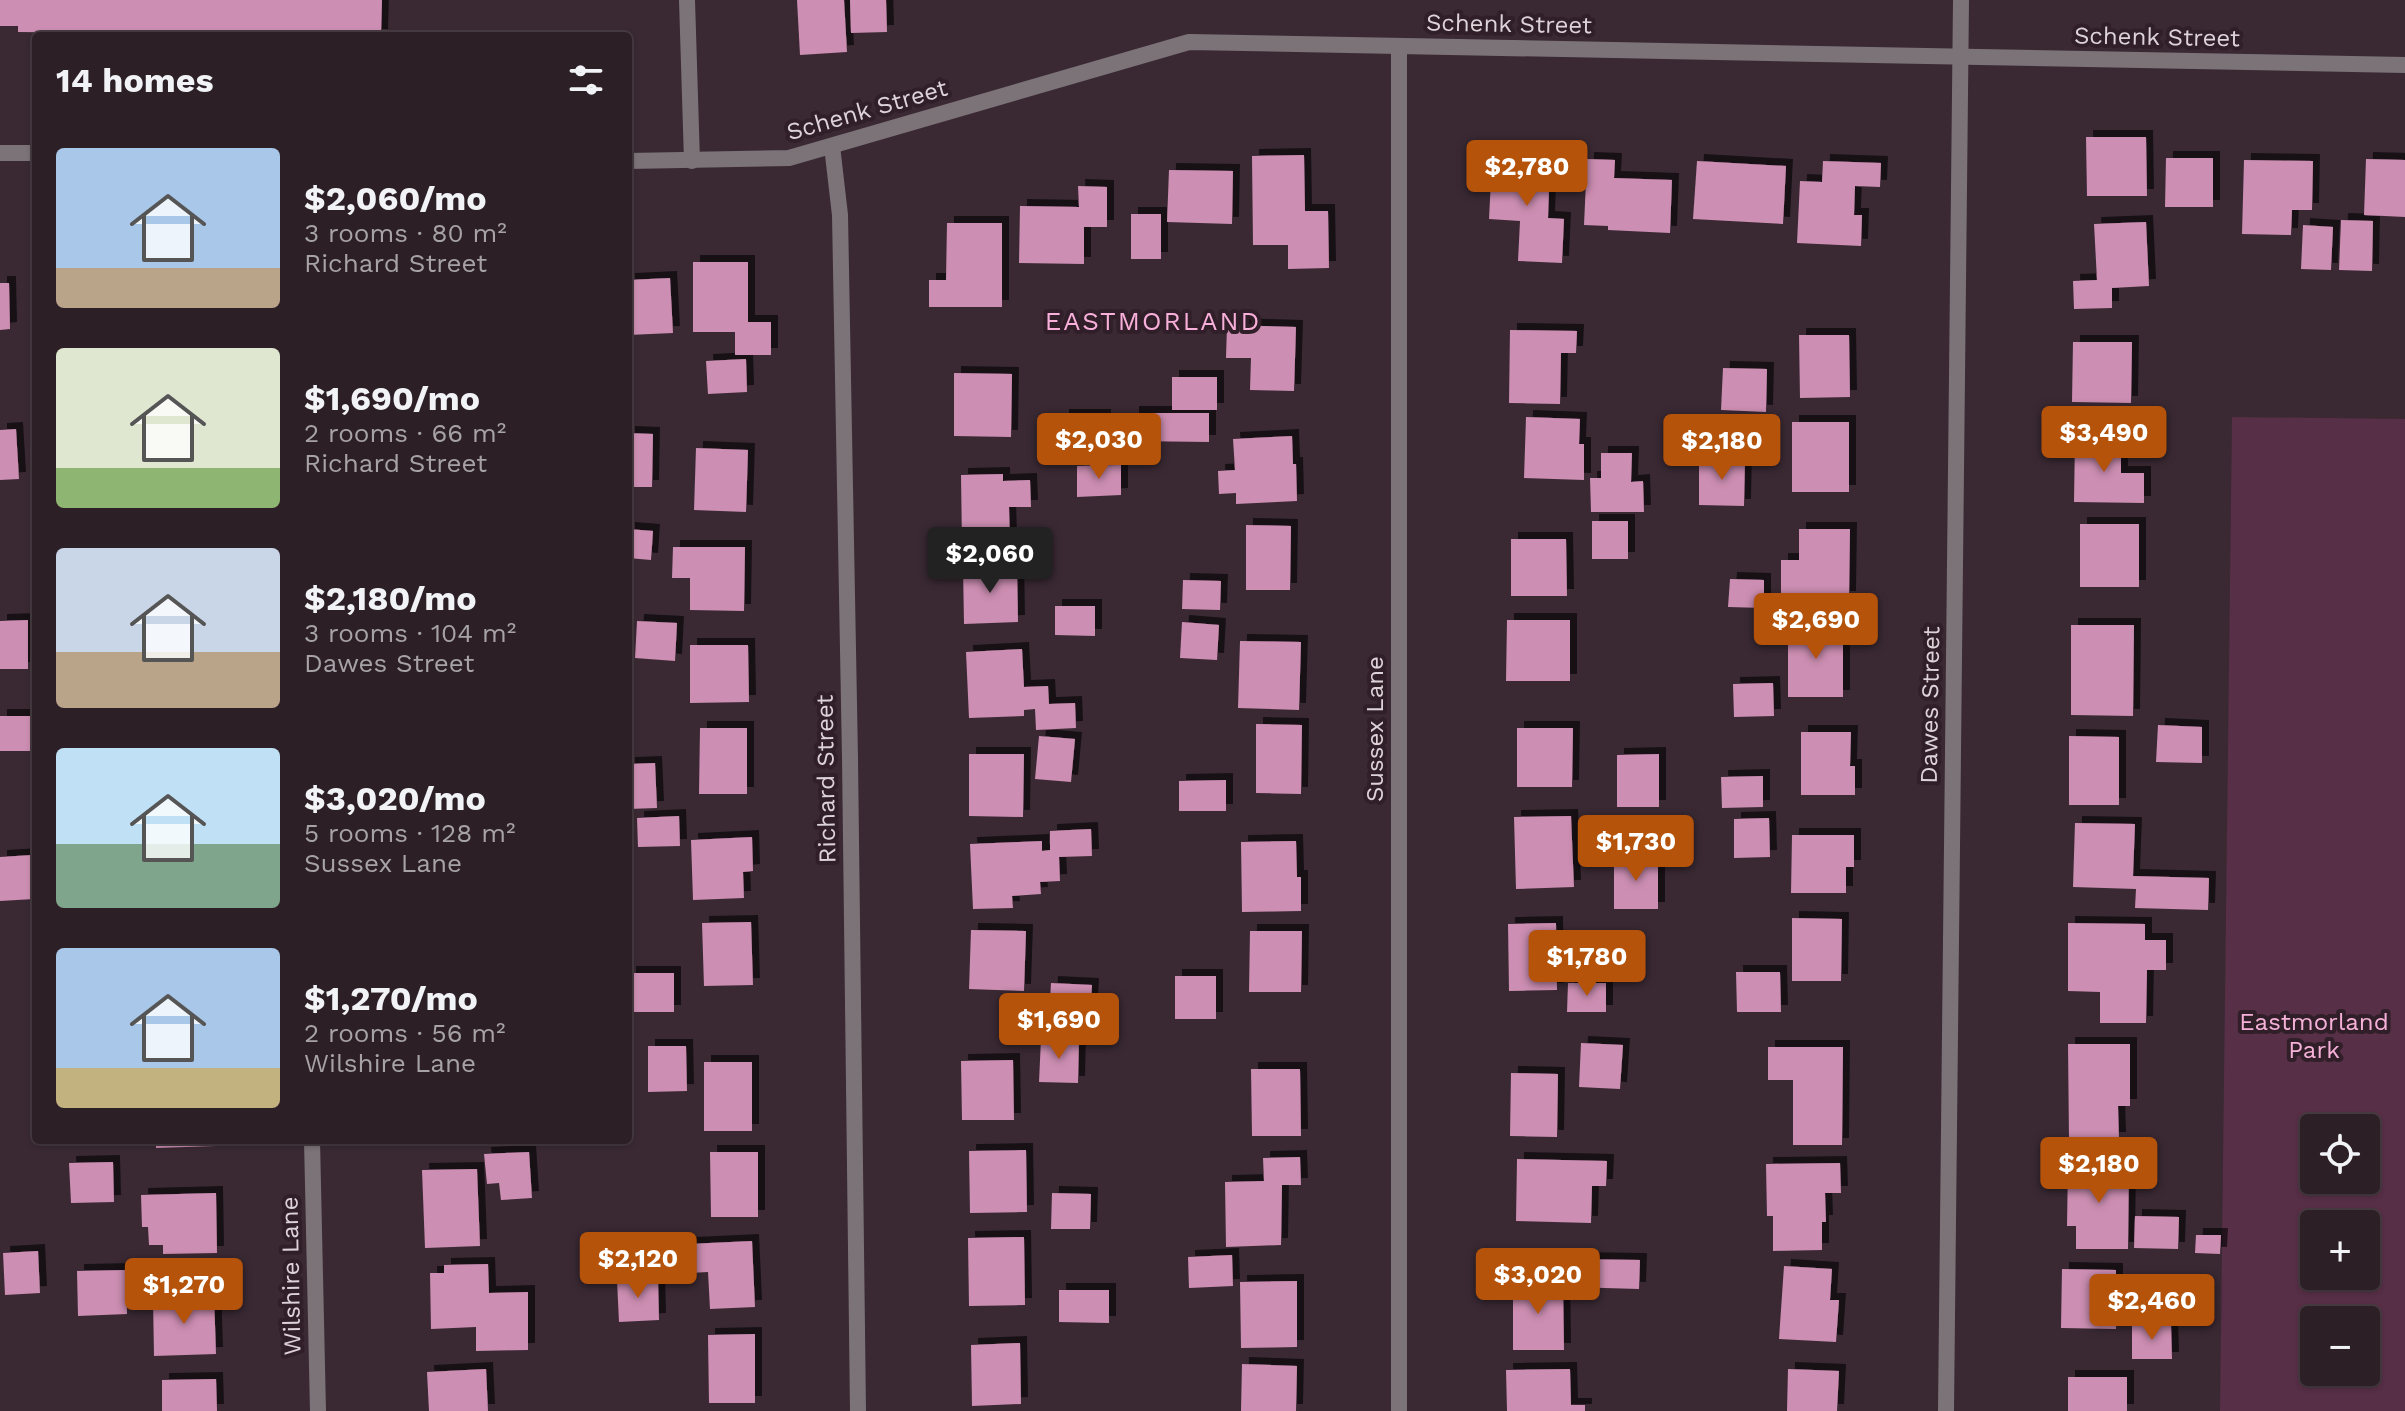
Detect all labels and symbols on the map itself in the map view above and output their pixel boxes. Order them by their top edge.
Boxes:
street label: Schenk Street [1426,9,1592,39]
street label: Schenk Street [2074,22,2240,52]
street label: Schenk Street [783,74,951,146]
pin: $2,780 [1462,140,1592,208]
district label: EASTMORLAND [1045,306,1261,336]
pin: $3,490 [2039,406,2169,474]
pin: $2,030 [1034,413,1164,481]
pin: $2,180 [1657,414,1787,482]
pin: $2,060 [925,527,1055,595]
pin: $2,690 [1751,593,1881,661]
street label: Dawes Street [1915,626,1945,784]
street label: Sussex Lane [1361,656,1389,802]
street label: Richard Street [811,694,841,864]
pin: $1,730 [1571,815,1701,883]
pin: $1,780 [1522,930,1652,998]
pin: $1,690 [994,993,1124,1061]
park label: Eastmorland Park [2239,1008,2389,1064]
pin: $2,180 [2034,1137,2164,1205]
street label: Wilshire Lane [276,1196,306,1356]
pin: $2,120 [573,1232,703,1300]
pin: $3,020 [1473,1248,1603,1316]
pin: $1,270 [119,1258,249,1326]
pin: $2,460 [2087,1274,2217,1342]

